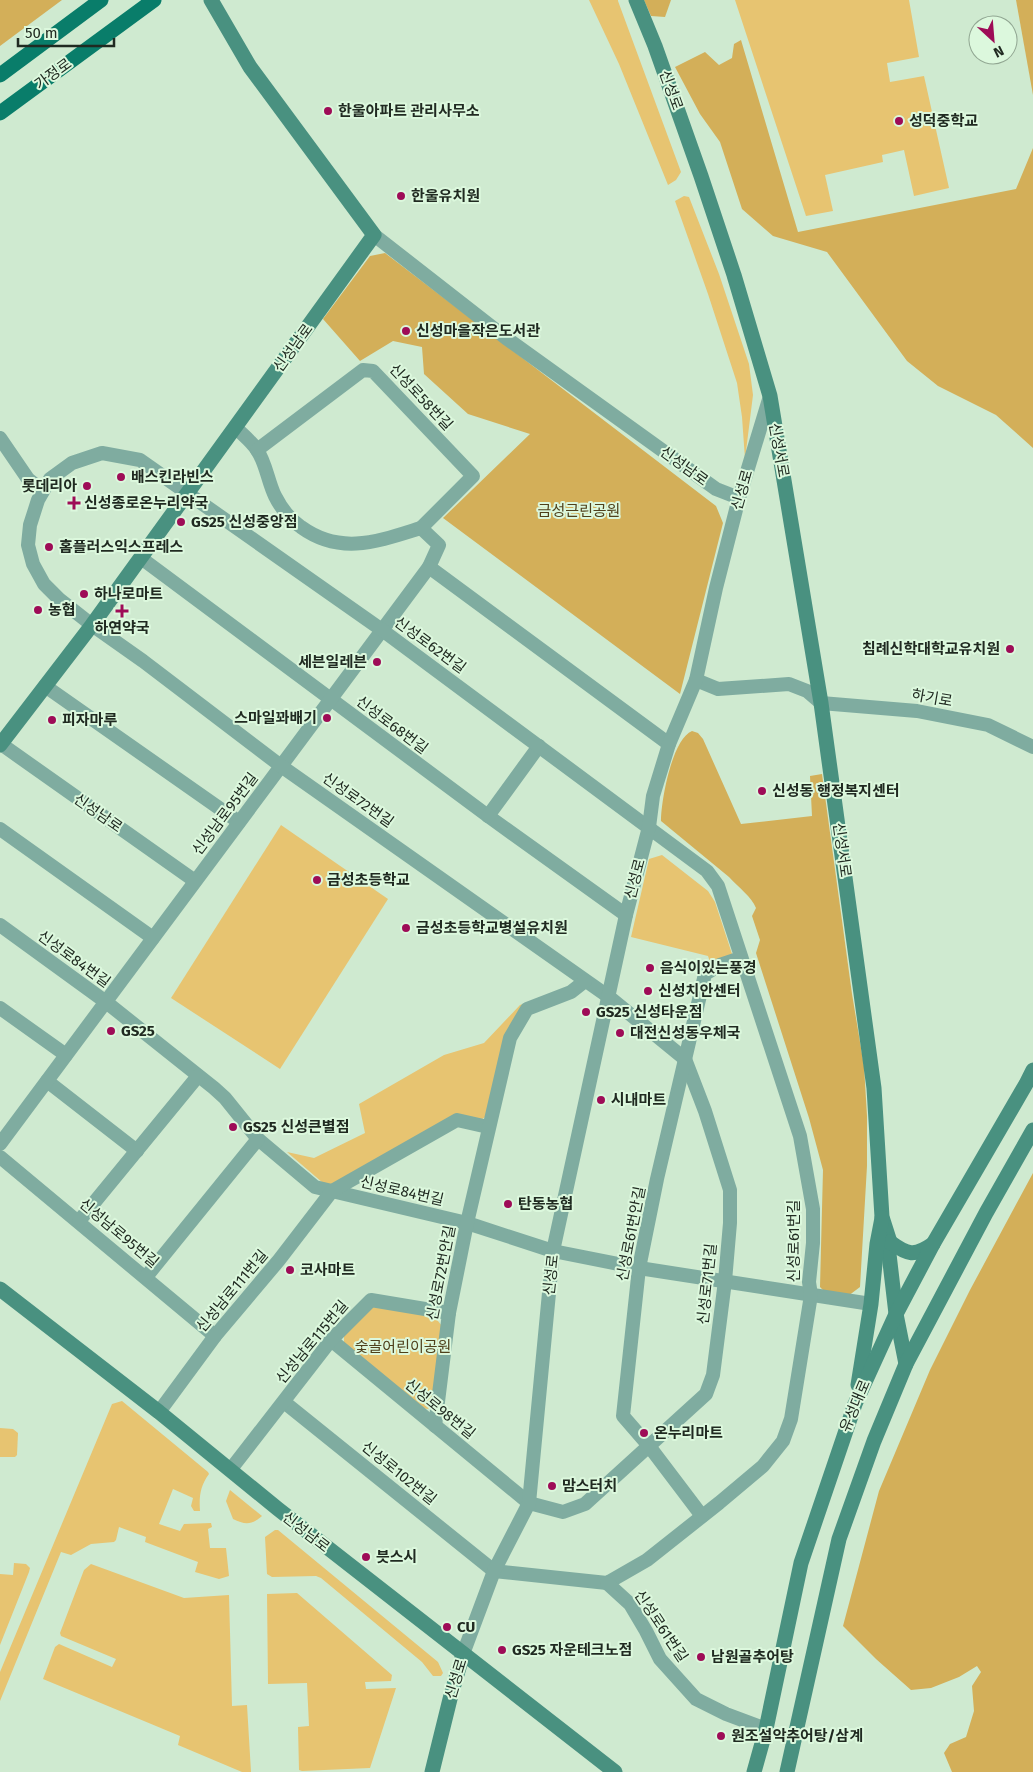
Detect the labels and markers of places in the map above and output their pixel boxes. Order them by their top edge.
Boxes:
place label: 한울아파트 관리사무소 [338,102,480,120]
marker: 한울아파트 관리사무소 [322,105,334,117]
place label: 성덕중학교 [909,112,978,130]
marker: 성덕중학교 [893,115,905,127]
place label: 한울유치원 [411,187,480,205]
marker: 한울유치원 [395,190,407,202]
place label: 신성마을작은도서관 [416,322,540,340]
marker: 신성마을작은도서관 [400,325,412,337]
place label: 배스킨라빈스 [131,468,214,486]
marker: 배스킨라빈스 [115,471,127,483]
place label: 롯데리아 [22,477,77,495]
marker: 롯데리아 [81,480,93,492]
place label: 신성종로온누리약국 [84,494,208,512]
marker: 신성종로온누리약국 [68,497,80,509]
place label: GS25 신성중앙점 [191,513,297,531]
marker: GS25 신성중앙점 [175,516,187,528]
place label: 홈플러스익스프레스 [59,538,183,556]
marker: 홈플러스익스프레스 [43,541,55,553]
place label: 하나로마트 [94,585,163,603]
marker: 하나로마트 [78,588,90,600]
place label: 농협 [48,601,76,619]
marker: 농협 [32,604,44,616]
marker: 하연약국 [116,605,128,617]
place label: 하연약국 [94,619,150,637]
place label: 침례신학대학교유치원 [862,640,1000,658]
marker: 침례신학대학교유치원 [1004,643,1016,655]
place label: 세븐일레븐 [298,653,367,671]
marker: 세븐일레븐 [371,656,383,668]
place label: 스마일꽈배기 [234,709,317,727]
place label: 피자마루 [62,711,117,729]
marker: 스마일꽈배기 [321,712,333,724]
marker: 피자마루 [46,714,58,726]
place label: 신성동 행정복지센터 [772,782,900,800]
marker: 신성동 행정복지센터 [756,785,768,797]
place label: 금성초등학교 [327,871,410,889]
marker: 금성초등학교 [311,874,323,886]
place label: 금성초등학교병설유치원 [416,919,568,937]
marker: 금성초등학교병설유치원 [400,922,412,934]
place label: 음식이있는풍경 [660,959,757,977]
marker: 음식이있는풍경 [644,962,656,974]
place label: 신성치안센터 [658,982,741,1000]
marker: 신성치안센터 [642,985,654,997]
place label: GS25 신성타운점 [596,1003,702,1021]
marker: GS25 신성타운점 [580,1006,592,1018]
place label: GS25 [121,1022,155,1040]
place label: 대전신성동우체국 [630,1024,741,1042]
marker: GS25 [105,1025,117,1037]
marker: 대전신성동우체국 [614,1027,626,1039]
place label: 시내마트 [611,1091,666,1109]
marker: 시내마트 [595,1094,607,1106]
place label: GS25 신성큰별점 [243,1118,349,1136]
marker: GS25 신성큰별점 [227,1121,239,1133]
place label: 탄동농협 [518,1195,573,1213]
marker: 탄동농협 [502,1198,514,1210]
place label: 코사마트 [300,1261,355,1279]
marker: 코사마트 [284,1264,296,1276]
place label: 온누리마트 [654,1424,723,1442]
marker: 온누리마트 [638,1427,650,1439]
place label: 맘스터치 [562,1477,617,1495]
marker: 맘스터치 [546,1480,558,1492]
place label: 븟스시 [376,1548,417,1566]
marker: 븟스시 [360,1551,372,1563]
place label: CU [457,1618,475,1636]
marker: CU [441,1621,453,1633]
place label: GS25 자운테크노점 [512,1641,632,1659]
marker: GS25 자운테크노점 [496,1644,508,1656]
place label: 남원골추어탕 [711,1648,794,1666]
marker: 남원골추어탕 [695,1651,707,1663]
place label: 원조설악추어탕/삼계 [731,1727,863,1745]
marker: 원조설악추어탕/삼계 [715,1730,727,1742]

